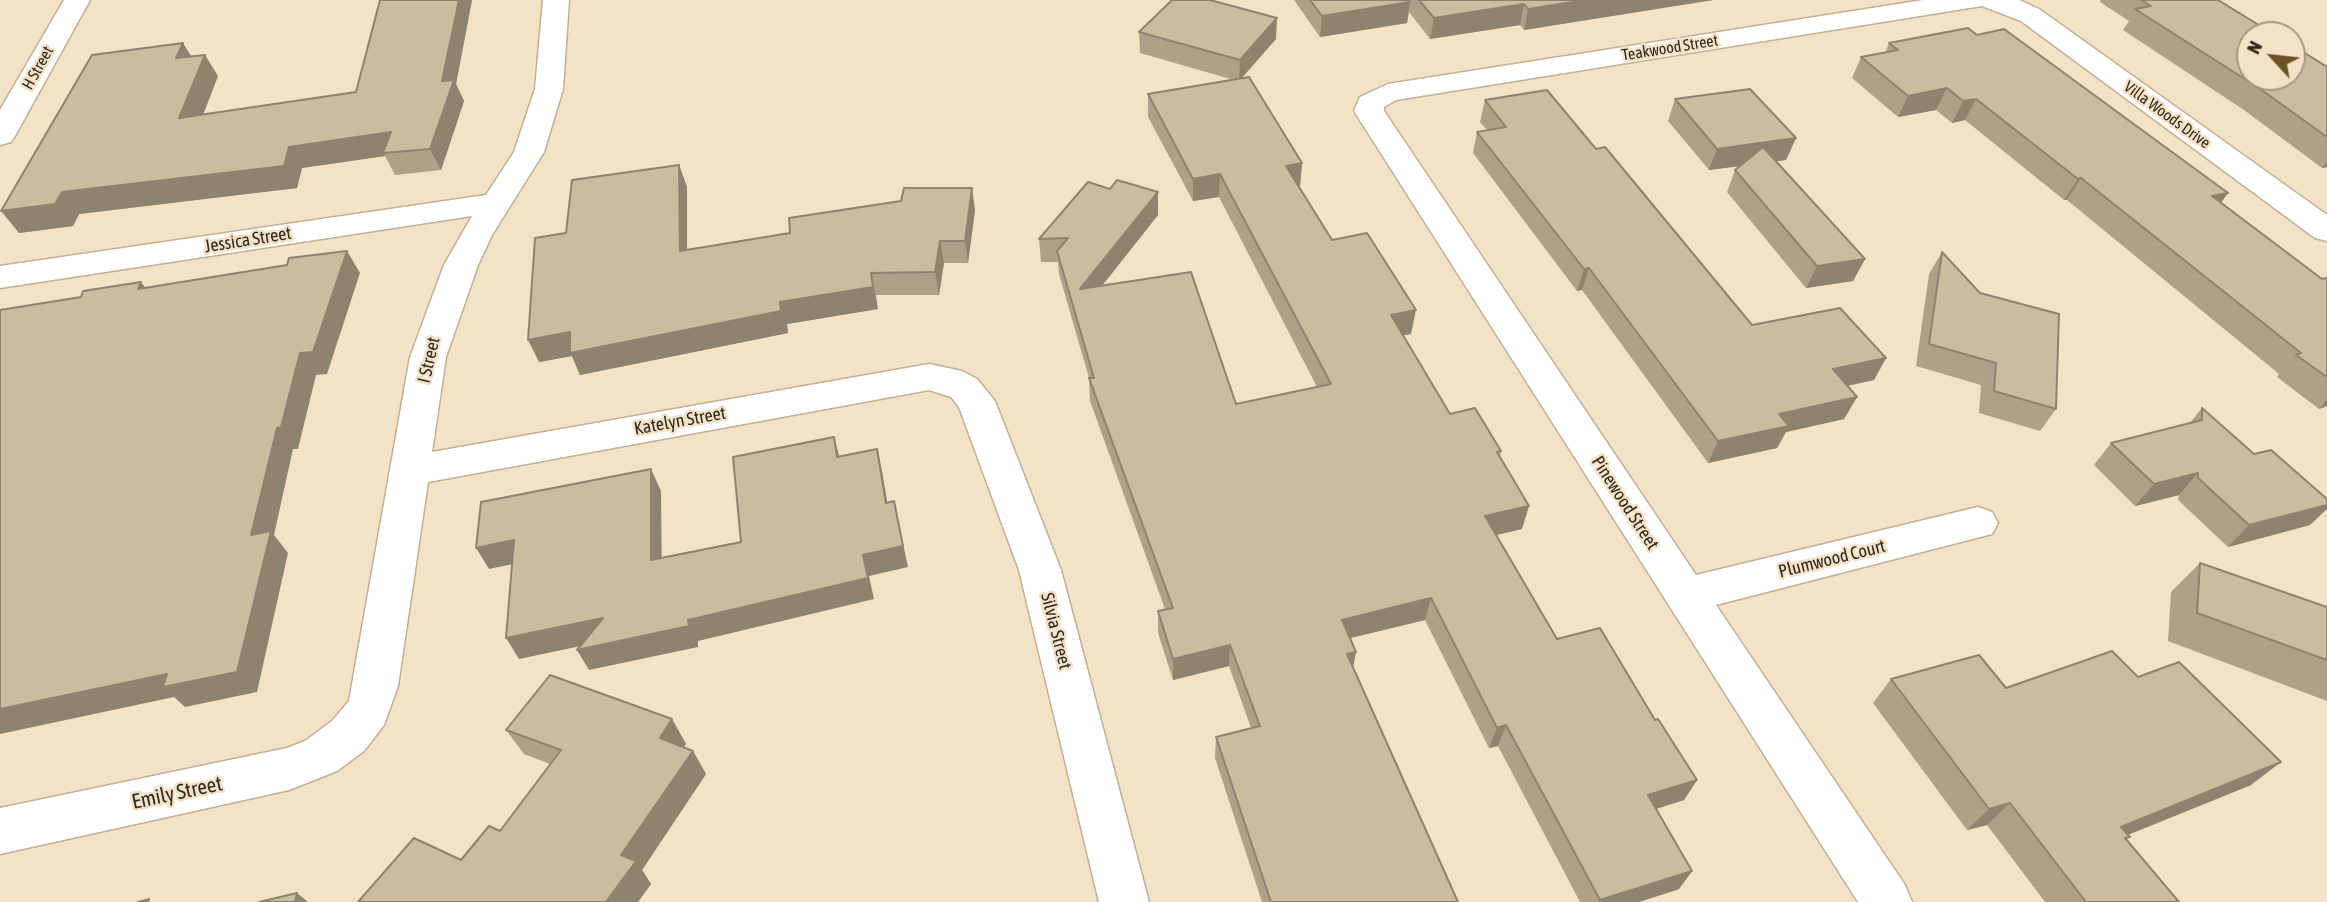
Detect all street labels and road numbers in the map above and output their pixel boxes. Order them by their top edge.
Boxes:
street label: Teakwood Street [1621,31,1719,65]
street label: H Street [18,43,58,93]
street label: Villa Woods Drive [2120,77,2214,153]
street label: Jessica Street [203,222,293,258]
street label: I Street [413,335,445,385]
street label: Katelyn Street [632,402,728,440]
street label: Pinewood Street [1587,452,1663,554]
street label: Plumwood Court [1776,535,1888,583]
street label: Silvia Street [1036,590,1076,672]
street label: Emily Street [129,771,225,815]

